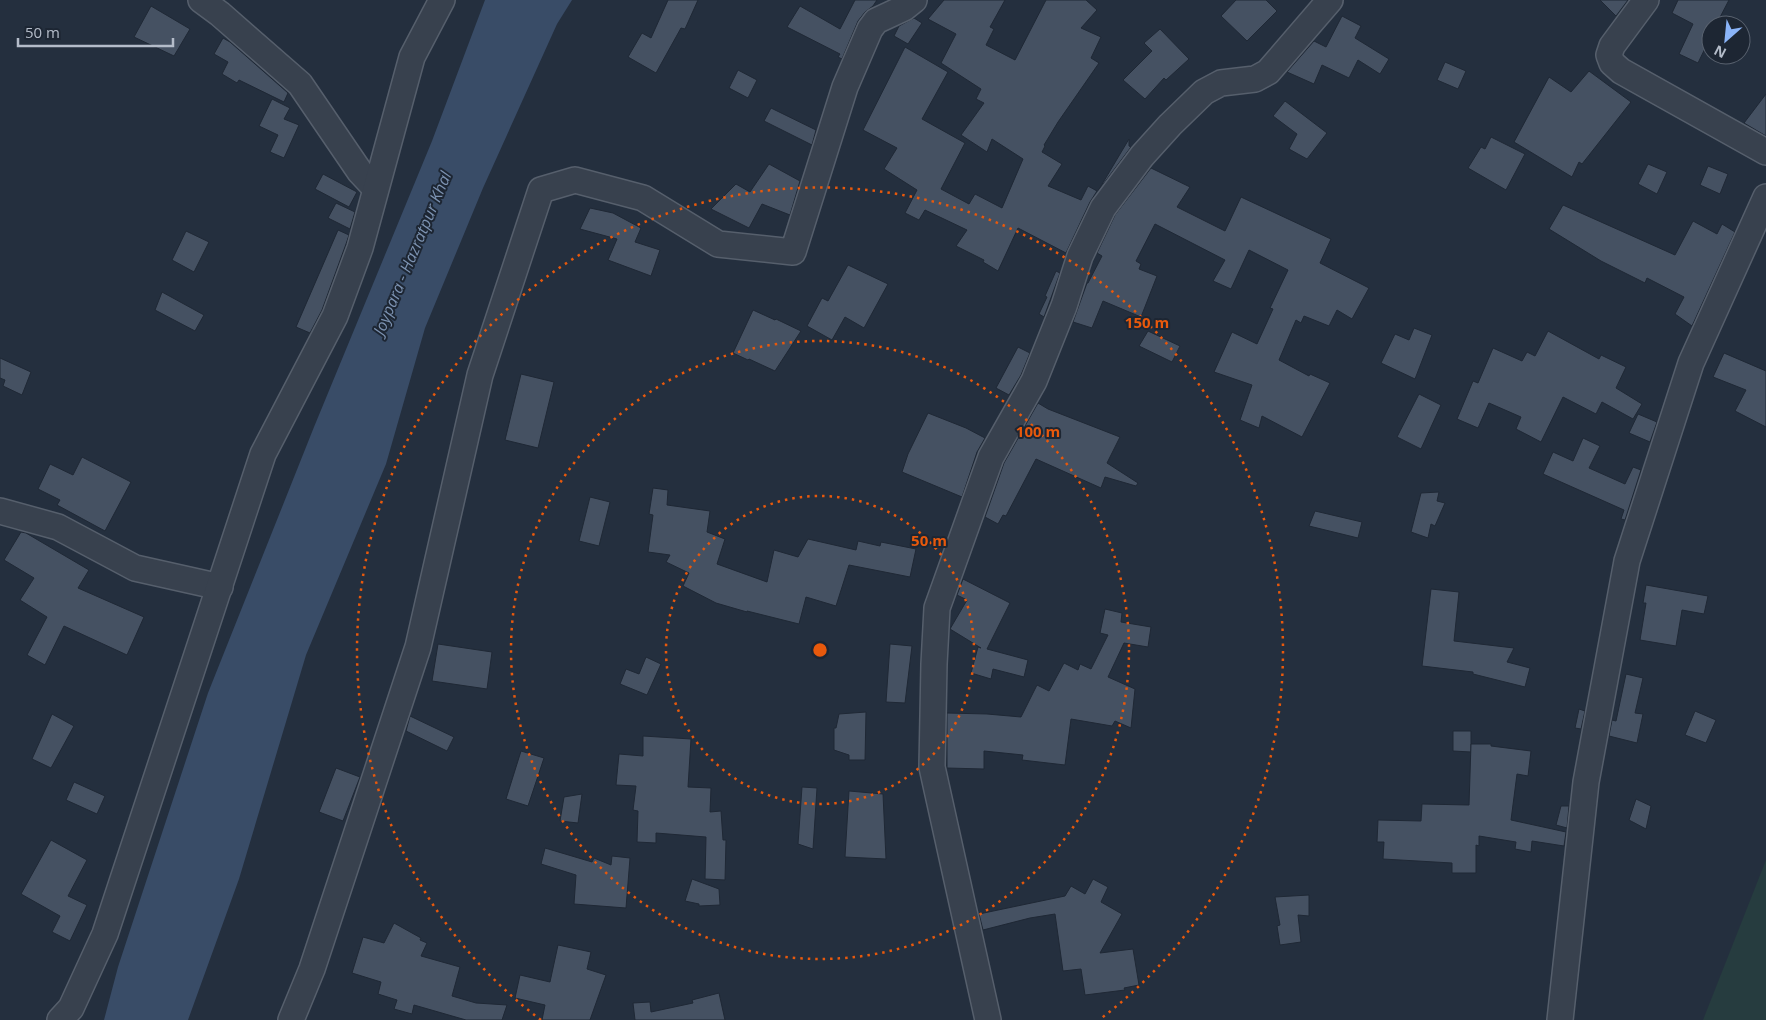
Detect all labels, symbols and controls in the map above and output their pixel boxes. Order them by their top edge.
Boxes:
scale bar [18,15,172,47]
north arrow [1701,15,1751,65]
text: 50 m [25,22,60,42]
text: N [1710,41,1729,63]
water label: Joypara - Hazratpur Khal [366,167,457,341]
text: 150 m [1125,312,1169,332]
text: 100 m [1016,421,1060,441]
text: 50 m [911,530,947,550]
centre of rings [811,641,829,659]

